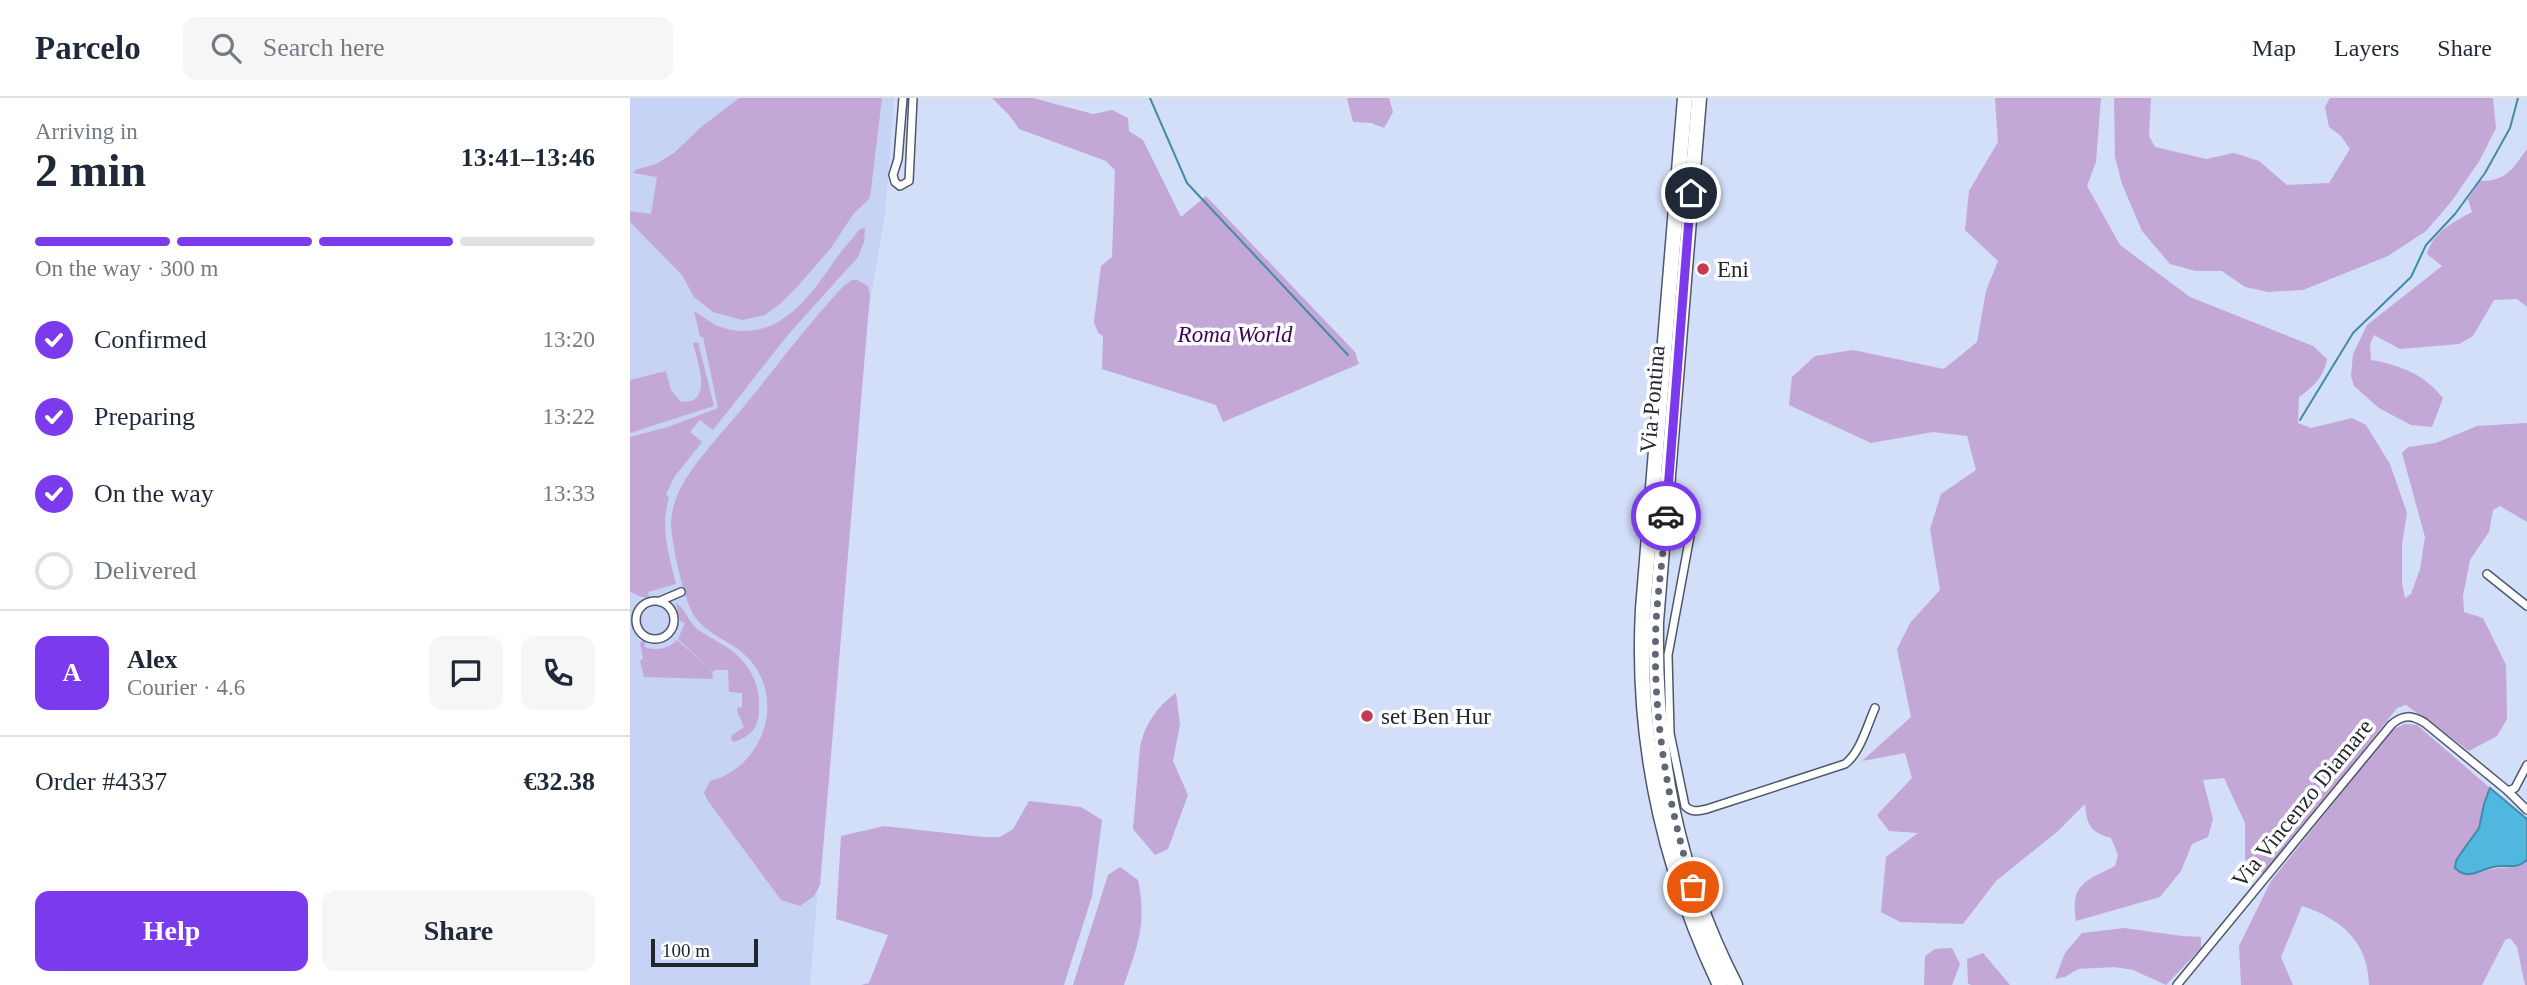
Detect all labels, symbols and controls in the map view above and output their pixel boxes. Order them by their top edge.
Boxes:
search box [183,17,673,80]
icon: search [207,29,245,67]
text: Parcelo [35,30,141,66]
text: Search here [263,33,385,62]
text: Map [2252,35,2296,61]
text: Layers [2334,35,2399,61]
text: Share [2437,35,2492,61]
text: Arriving in [35,119,138,144]
text: 13:41–13:46 [461,143,595,172]
text: 2 min [35,145,146,196]
pin [1661,163,1721,223]
icon: home [1672,174,1710,212]
text: On the way · 300 m [35,256,218,281]
place label: Eni [1717,257,1749,282]
marker: Eni [1695,261,1711,277]
icon: check [35,321,73,359]
park label: Roma World [1177,322,1293,347]
text: Confirmed [94,325,207,354]
text: 13:20 [543,327,595,352]
street label: Via Pontina [1635,344,1670,454]
icon: check [35,398,73,436]
text: Preparing [94,402,195,431]
text: 13:22 [543,404,595,429]
icon: check [35,475,73,513]
text: On the way [94,479,214,508]
text: 13:33 [543,481,595,506]
courier [1631,481,1701,551]
icon: car [1647,497,1685,535]
text: Delivered [94,556,197,585]
button: chat [429,636,503,710]
button: phone [521,636,595,710]
text: Alex [127,645,178,674]
text: A [63,658,81,687]
text: Courier · 4.6 [127,675,245,700]
place label: set Ben Hur [1381,704,1491,729]
marker: set Ben Hur [1359,708,1375,724]
street label: Via Vincenzo Diamare [2227,714,2378,892]
text: Order #4337 [35,767,167,796]
text: €32.38 [524,767,595,796]
pin [1663,857,1723,917]
icon: bag [1674,868,1712,906]
button: Help [35,891,308,971]
button: Share [322,891,595,971]
scale bar [651,936,758,968]
text: 100 m [662,940,710,961]

